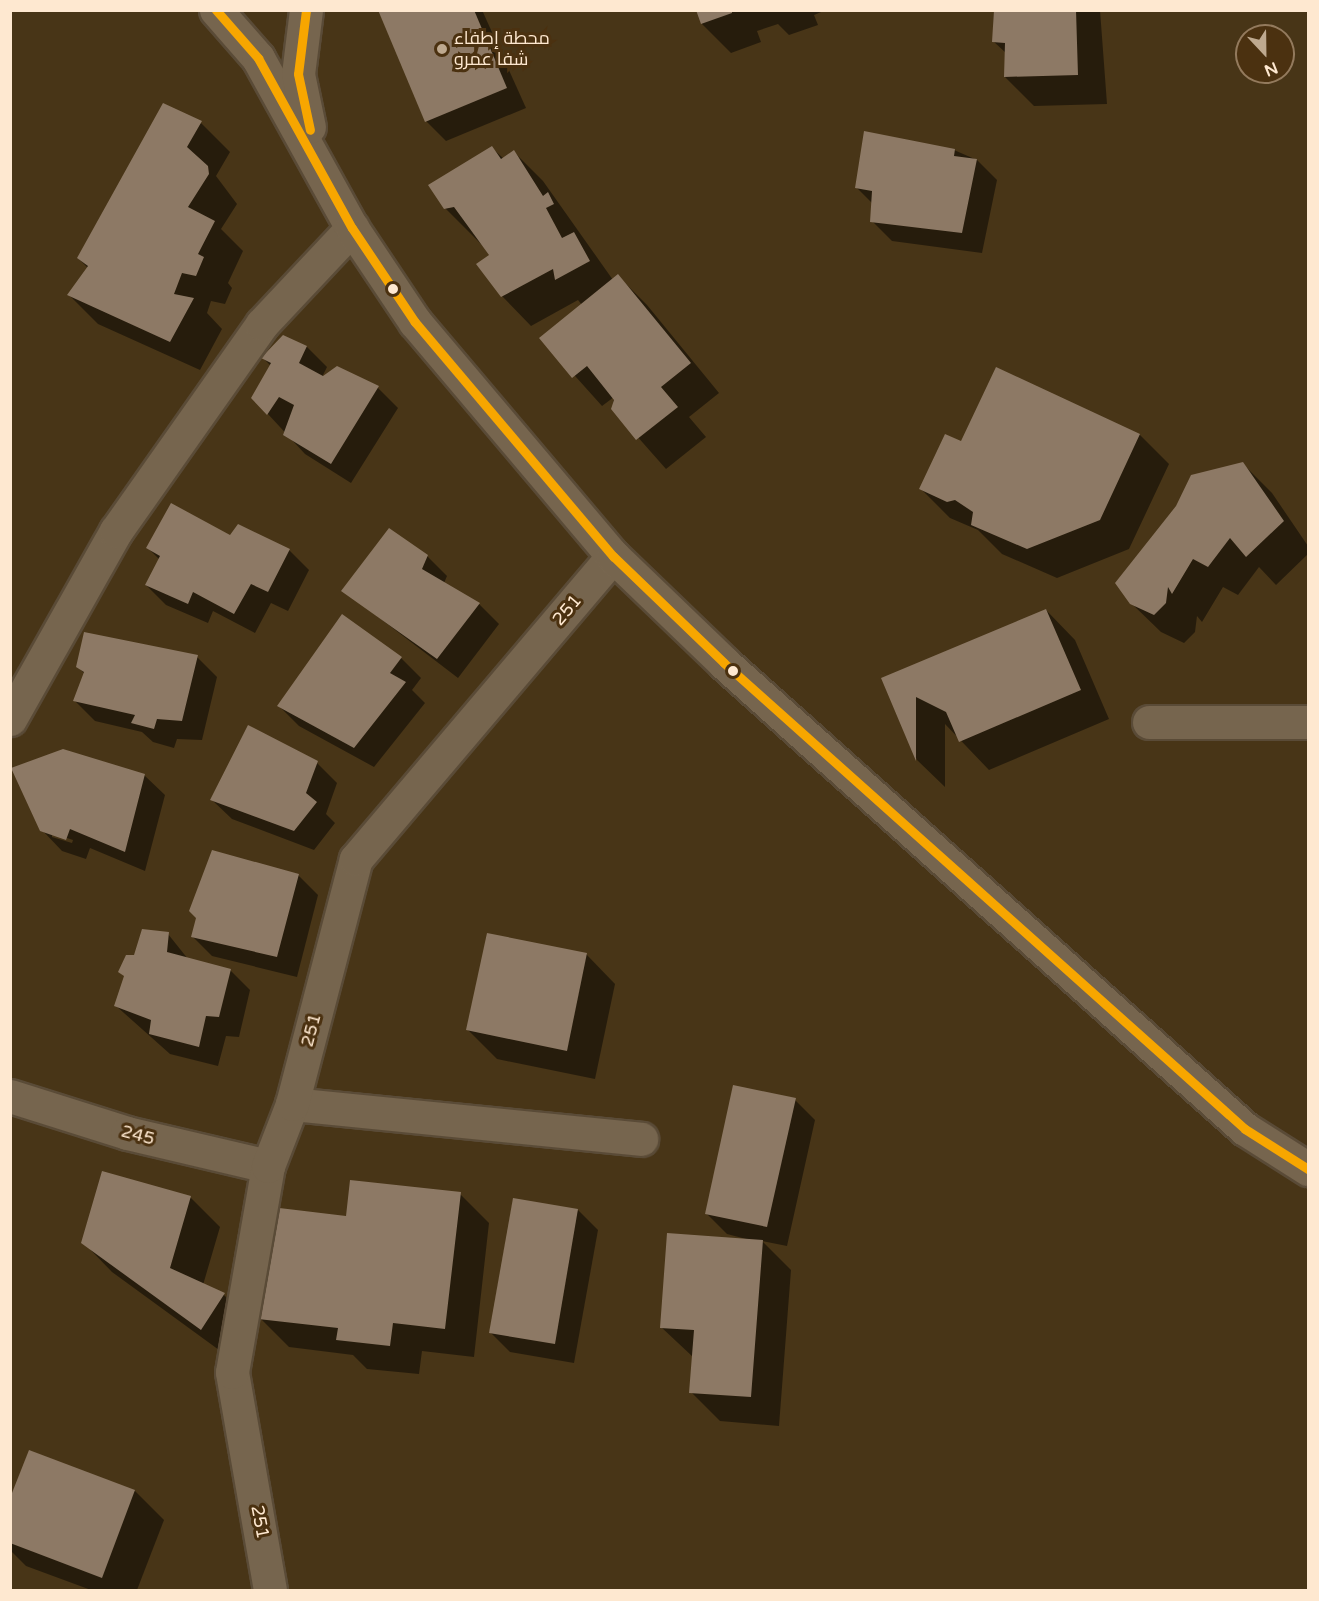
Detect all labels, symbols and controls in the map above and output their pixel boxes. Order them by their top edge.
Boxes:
north arrow [1235,24,1295,84]
place label: محطة إطفاء شفا عمرو [454,28,550,70]
marker: محطة إطفاء شفا عمرو [435,42,449,56]
text: N [1261,57,1281,81]
unlabelled marker [387,283,399,295]
street label: 251 [548,590,586,630]
unlabelled marker [727,665,739,677]
street label: 251 [296,1011,326,1049]
street label: 245 [119,1120,157,1150]
street label: 251 [246,1503,274,1541]

